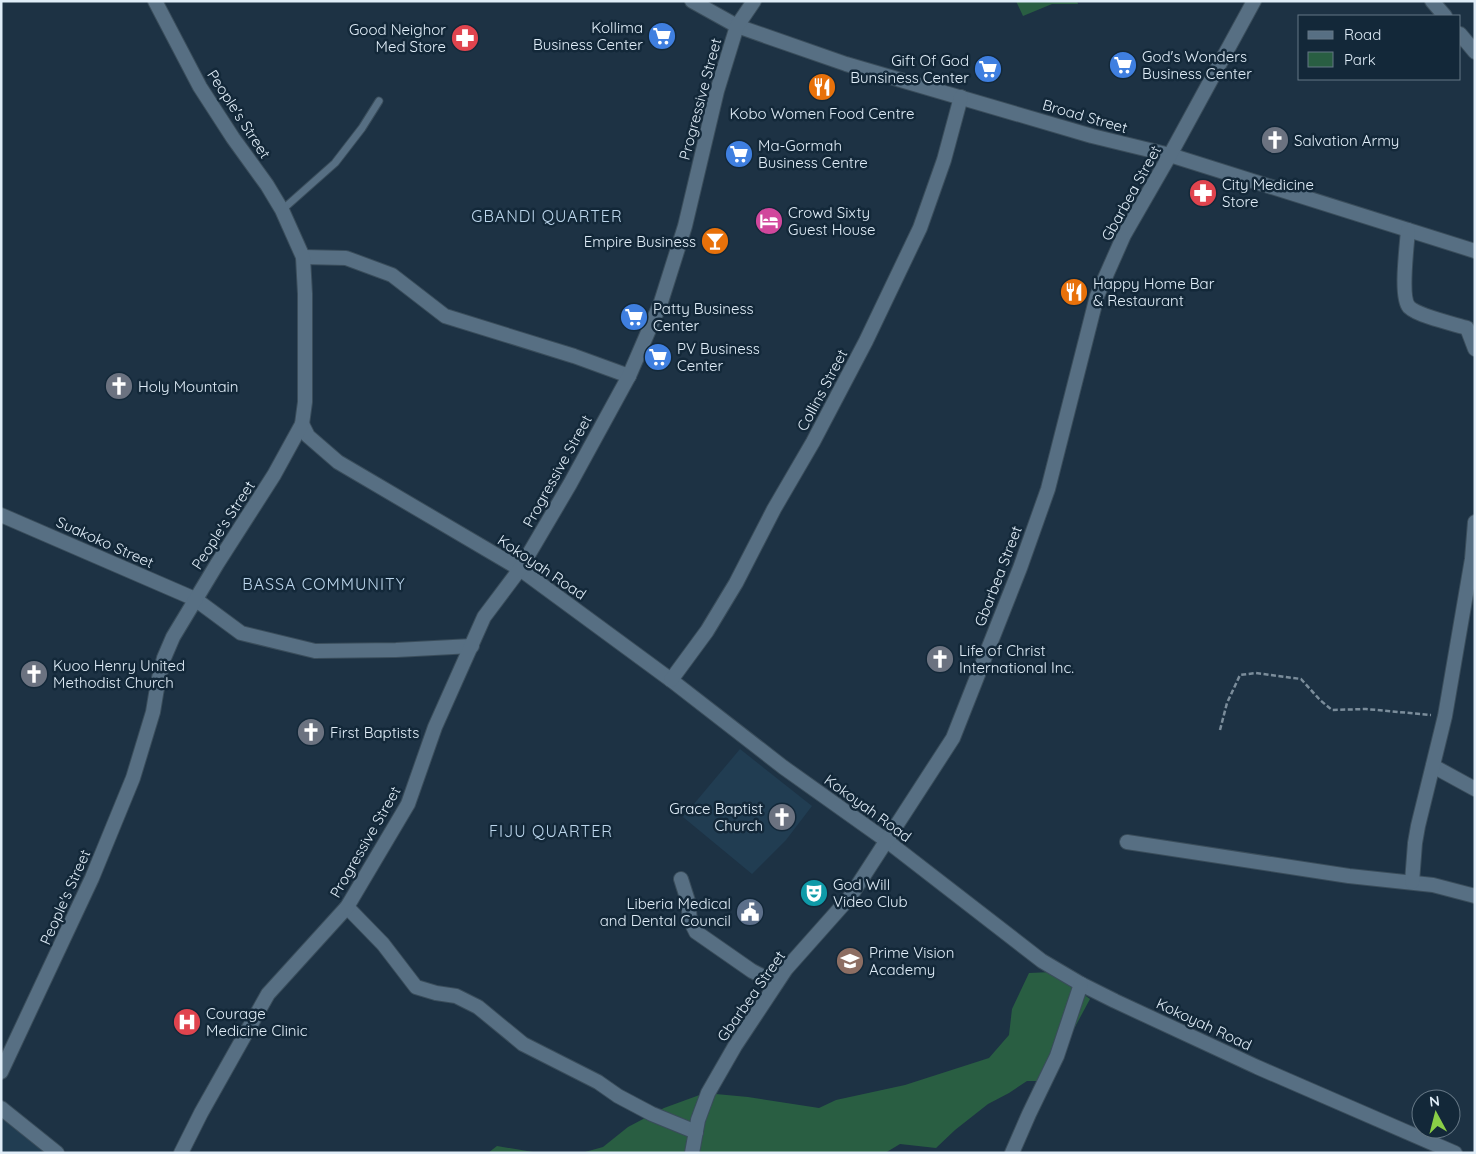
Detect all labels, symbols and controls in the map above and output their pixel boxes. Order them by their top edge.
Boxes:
legend [1298,15,1461,80]
place label: Kollima Business Center [533,18,643,54]
place label: Good Neighor Med Store [349,20,446,56]
supermarket icon: Kollima Business Center [647,21,677,51]
pharmacy icon: Good Neighor Med Store [450,23,480,53]
text: Road [1344,25,1381,44]
street label: Progressive Street [675,36,725,162]
place label: God's Wonders Business Center [1142,47,1252,83]
supermarket icon: God's Wonders Business Center [1108,50,1138,80]
text: Park [1344,50,1376,69]
place label: Gift Of God Bunsiness Center [850,51,969,87]
supermarket icon: Gift Of God Bunsiness Center [973,54,1003,84]
street label: People's Street [203,66,275,162]
restaurant icon: Kobo Women Food Centre [807,72,837,102]
street label: Broad Street [1040,95,1130,137]
place label: Kobo Women Food Centre [730,104,914,123]
church icon: Salvation Army [1260,125,1290,155]
place label: Salvation Army [1294,131,1399,150]
place label: Ma-Gormah Business Centre [758,136,868,172]
supermarket icon: Ma-Gormah Business Centre [724,139,754,169]
street label: Gbarbea Street [1097,142,1165,244]
place label: City Medicine Store [1222,175,1314,211]
pharmacy icon: City Medicine Store [1188,178,1218,208]
place label: Crowd Sixty Guest House [788,203,876,239]
district label: GBANDI QUARTER [471,206,623,226]
hotel icon: Crowd Sixty Guest House [754,206,784,236]
bar icon: Empire Business [700,226,730,256]
place label: Empire Business [584,232,696,251]
place label: Happy Home Bar & Restaurant [1093,274,1215,310]
restaurant icon: Happy Home Bar & Restaurant [1059,277,1089,307]
place label: Patty Business Center [653,299,754,335]
supermarket icon: Patty Business Center [619,302,649,332]
place label: PV Business Center [677,339,760,375]
supermarket icon: PV Business Center [643,342,673,372]
street label: Collins Street [793,346,851,434]
church icon: Holy Mountain [104,371,134,401]
place label: Holy Mountain [138,377,238,396]
street label: Progressive Street [518,412,596,530]
street label: People's Street [187,477,259,573]
street label: Suakoko Street [53,512,157,572]
street label: Gbarbea Street [970,523,1026,629]
street label: Kokoyah Road [494,530,590,604]
district label: BASSA COMMUNITY [242,574,406,594]
place label: Life of Christ International Inc. [959,641,1074,677]
church icon: Life of Christ International Inc. [925,644,955,674]
place label: Kuoo Henry United Methodist Church [53,656,185,692]
church icon: Kuoo Henry United Methodist Church [19,659,49,689]
church icon: First Baptists [296,717,326,747]
place label: First Baptists [330,723,419,742]
street label: Kokoyah Road [821,770,915,846]
street label: Progressive Street [325,783,405,901]
place label: Grace Baptist Church [669,799,763,835]
church icon: Grace Baptist Church [767,802,797,832]
district label: FIJU QUARTER [489,821,613,841]
street label: People's Street [36,846,94,948]
place label: God Will Video Club [833,875,908,911]
theatre icon: God Will Video Club [799,878,829,908]
place label: Liberia Medical and Dental Council [600,894,731,930]
public building icon: Liberia Medical and Dental Council [735,897,765,927]
place label: Prime Vision Academy [869,943,954,979]
school or university icon: Prime Vision Academy [835,946,865,976]
street label: Gbarbea Street [713,947,789,1045]
street label: Kokoyah Road [1153,994,1255,1054]
place label: Courage Medicine Clinic [206,1004,308,1040]
hospital icon: Courage Medicine Clinic [172,1007,202,1037]
north arrow [1411,1089,1461,1139]
text: N [1428,1092,1441,1111]

